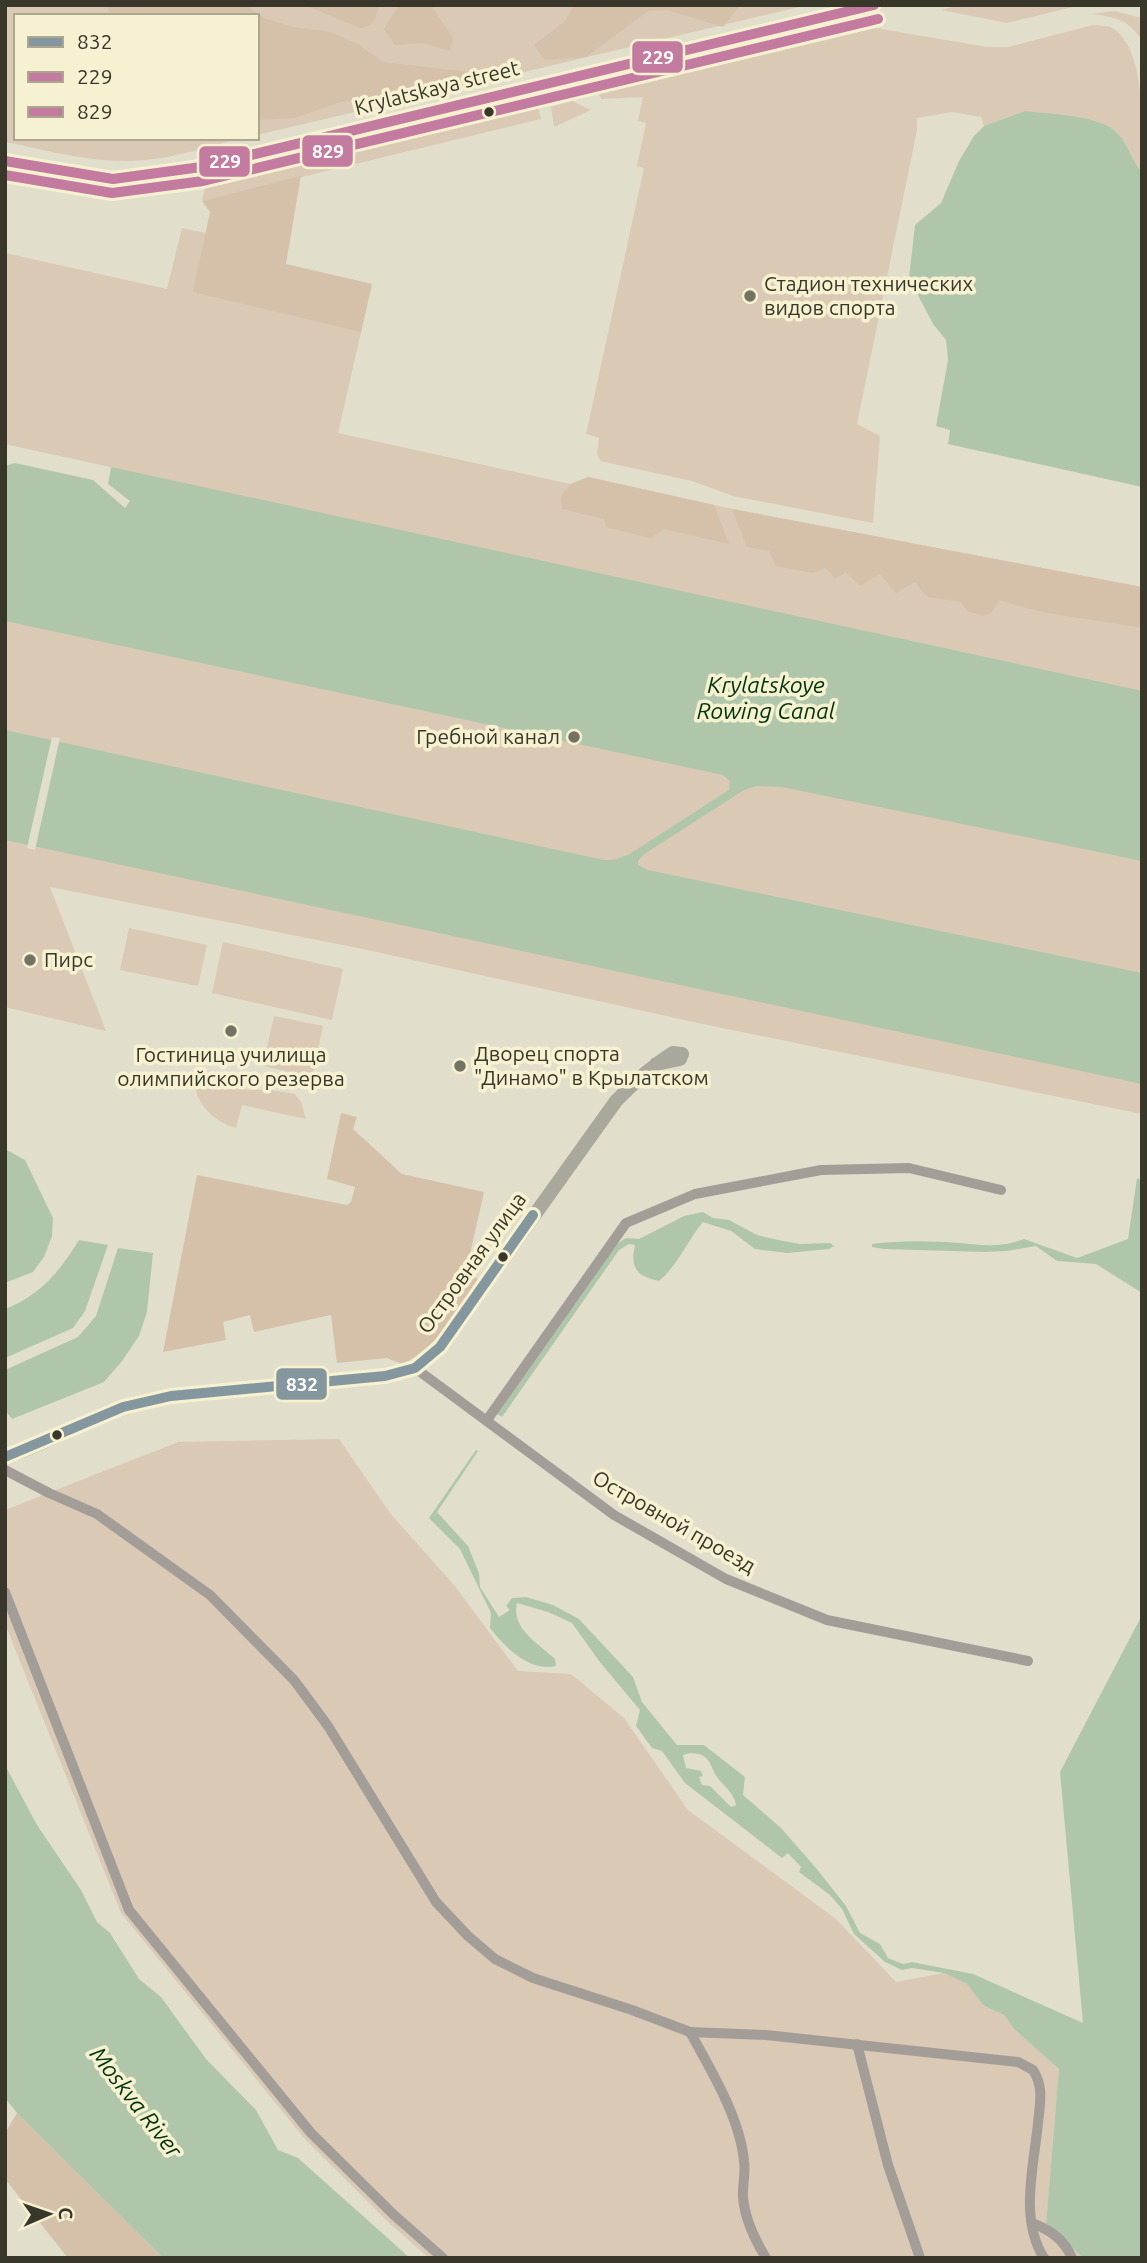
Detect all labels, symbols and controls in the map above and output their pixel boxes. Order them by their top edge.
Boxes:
legend [14,14,259,140]
text: 832 [77,29,113,53]
line badge: 229 [631,40,684,74]
text: 229 [642,46,674,68]
street label: Krylatskaya street [352,55,522,119]
text: 229 [77,64,113,88]
text: 829 [77,99,113,123]
unlabelled marker [482,105,496,119]
line badge: 829 [301,134,354,168]
text: 829 [312,140,344,162]
line badge: 229 [198,145,251,178]
text: 229 [209,150,241,172]
place label: Стадион технических видов спорта [764,271,973,319]
marker: Стадион технических видов спорта [742,288,758,304]
water label: Krylatskoye Rowing Canal [697,672,836,723]
place label: Гребной канал [416,724,560,748]
marker: Гребной канал [566,729,582,745]
place label: Пирс [44,947,93,971]
marker: Пирс [22,952,38,968]
marker: Гостиница училища олимпийского резерва [223,1023,239,1039]
place label: Дворец спорта "Динамо" в Крылатском [474,1041,709,1089]
place label: Гостиница училища олимпийского резерва [117,1042,345,1090]
marker: Дворец спорта "Динамо" в Крылатском [452,1058,468,1074]
street label: Островная улица [412,1187,530,1338]
unlabelled marker [496,1250,510,1264]
line badge: 832 [275,1367,328,1401]
text: 832 [286,1373,318,1395]
unlabelled marker [50,1428,64,1442]
street label: Островной проезд [589,1465,760,1578]
water label: Moskva River [86,2042,188,2163]
north arrow [14,2179,84,2249]
text: С [55,2207,77,2220]

